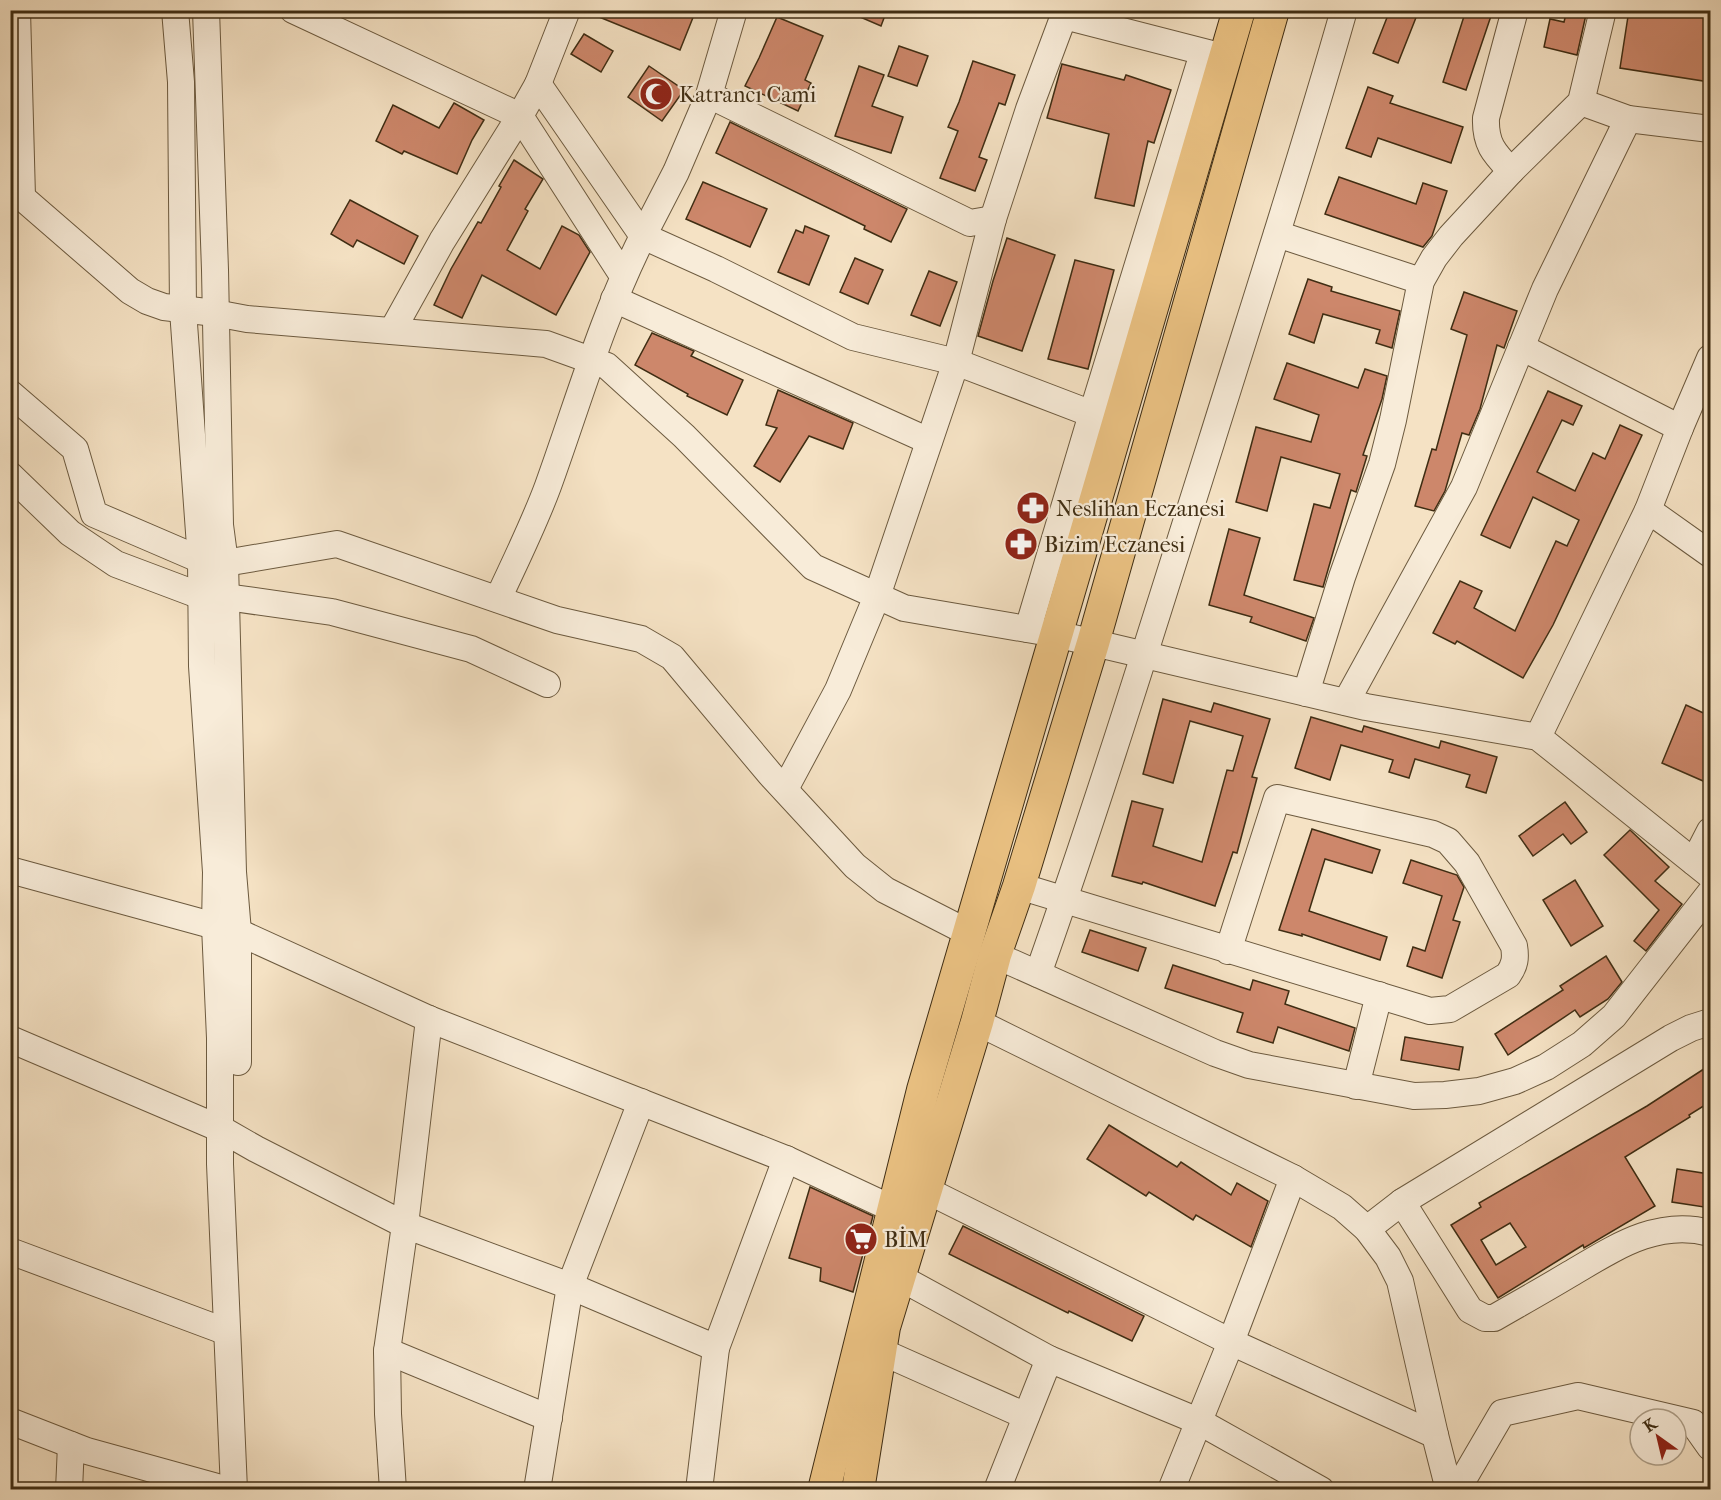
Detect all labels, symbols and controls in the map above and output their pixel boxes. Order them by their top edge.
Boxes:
mosque icon: Katrancı Cami [638,76,674,112]
place label: Katrancı Cami [679,82,817,108]
pharmacy icon: Neslihan Eczanesi [1015,490,1051,526]
place label: Neslihan Eczanesi [1056,496,1226,522]
pharmacy icon: Bizim Eczanesi [1003,526,1039,562]
place label: Bizim Eczanesi [1044,532,1186,558]
supermarket icon: BİM [843,1221,879,1257]
place label: BİM [884,1226,927,1253]
north arrow [1628,1407,1688,1467]
text: K [1640,1413,1661,1436]

